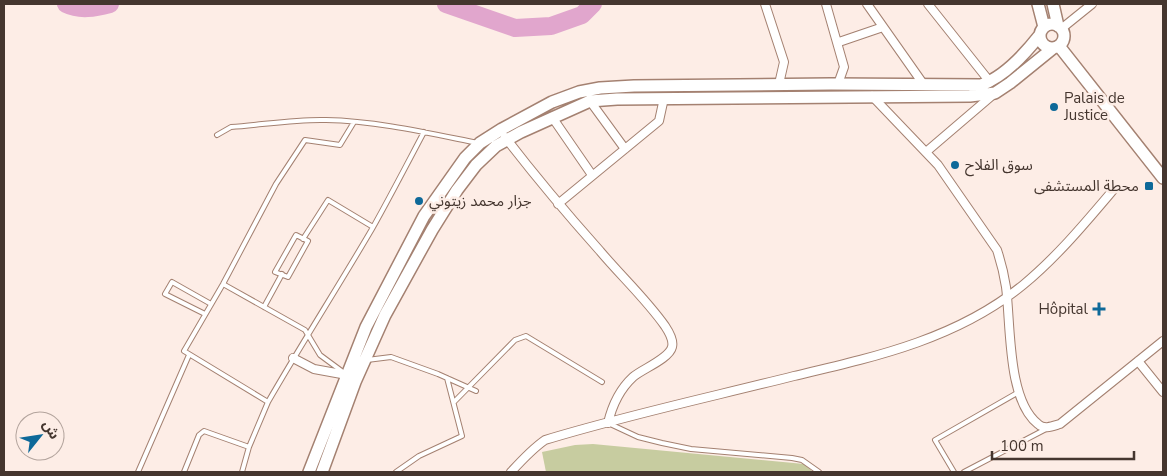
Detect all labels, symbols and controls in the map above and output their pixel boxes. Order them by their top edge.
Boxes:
place label: Palais de Justice [1063,88,1125,125]
marker: Palais de Justice [1048,101,1060,113]
place label: سوق الفلاح [965,155,1033,177]
marker: سوق الفلاح [949,159,961,171]
place label: محطة المستشفى [1034,176,1139,196]
marker: محطة المستشفى [1143,180,1155,192]
place label: جزار محمد زيتوني [429,191,532,212]
marker: جزار محمد زيتوني [413,195,425,207]
place label: Hôpital [1038,299,1089,319]
marker: Hôpital [1092,302,1106,316]
north arrow [15,411,65,461]
text: ش [38,417,64,443]
scale bar [992,428,1134,460]
text: 100 m [1000,436,1044,456]

